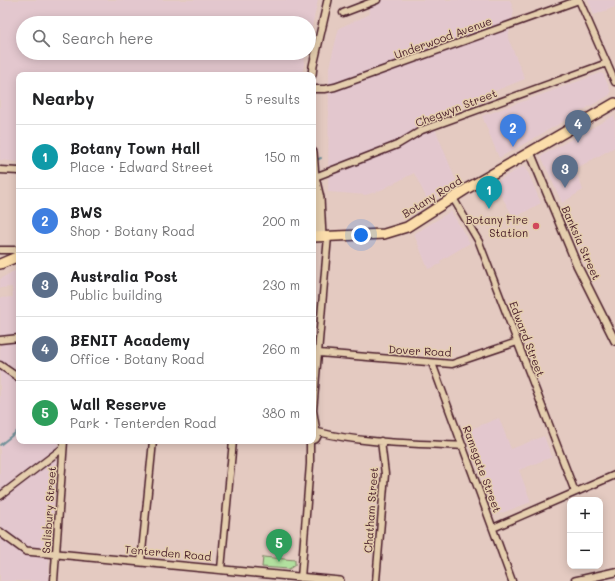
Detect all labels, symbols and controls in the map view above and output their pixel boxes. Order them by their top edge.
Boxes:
street label: Underwood Avenue [392,13,494,62]
search box [16,16,316,60]
icon: search [30,27,52,49]
text: Search here [62,28,153,48]
street label: Chegwyn Street [413,85,499,130]
text: Nearby [32,87,94,109]
text: 5 results [245,90,300,107]
pin: 4 [565,110,591,143]
pin: 2 [500,114,526,147]
text: Botany Town Hall [70,138,200,158]
text: 1 [42,148,48,165]
text: 150 m [264,148,300,165]
pin: 3 [552,155,578,188]
text: Place · Edward Street [70,158,213,175]
street label: Botany Road [399,172,464,221]
pin: 1 [476,176,502,209]
text: BWS [70,202,102,222]
street label: Banksia Street [558,203,605,282]
text: 2 [41,212,49,229]
text: 200 m [262,212,300,229]
place label: Botany Fire Station [466,212,528,240]
marker: Botany Fire Station [531,221,541,231]
text: Shop · Botany Road [70,222,195,239]
your location [351,225,371,245]
text: Australia Post [70,266,178,286]
text: 3 [41,276,49,293]
text: 230 m [263,276,300,293]
text: Public building [70,286,162,303]
street label: Edward Street [506,299,549,379]
text: BENIT Academy [70,330,190,350]
text: 4 [41,340,49,357]
text: 260 m [262,340,300,357]
street label: Dover Road [388,341,452,360]
text: Office · Botany Road [70,350,204,367]
text: Wall Reserve [70,394,166,414]
text: 5 [41,404,49,421]
text: 380 m [262,404,300,421]
text: Park · Tenterden Road [70,414,216,431]
street label: Ramsgate Street [460,423,505,515]
street label: Salisbury Street [38,466,59,554]
street label: Chatham Street [360,466,381,553]
map controls [567,497,603,569]
button: + [567,497,603,533]
pin: 5 [266,529,292,562]
button: − [567,533,603,569]
street label: Tenterden Road [124,541,212,564]

